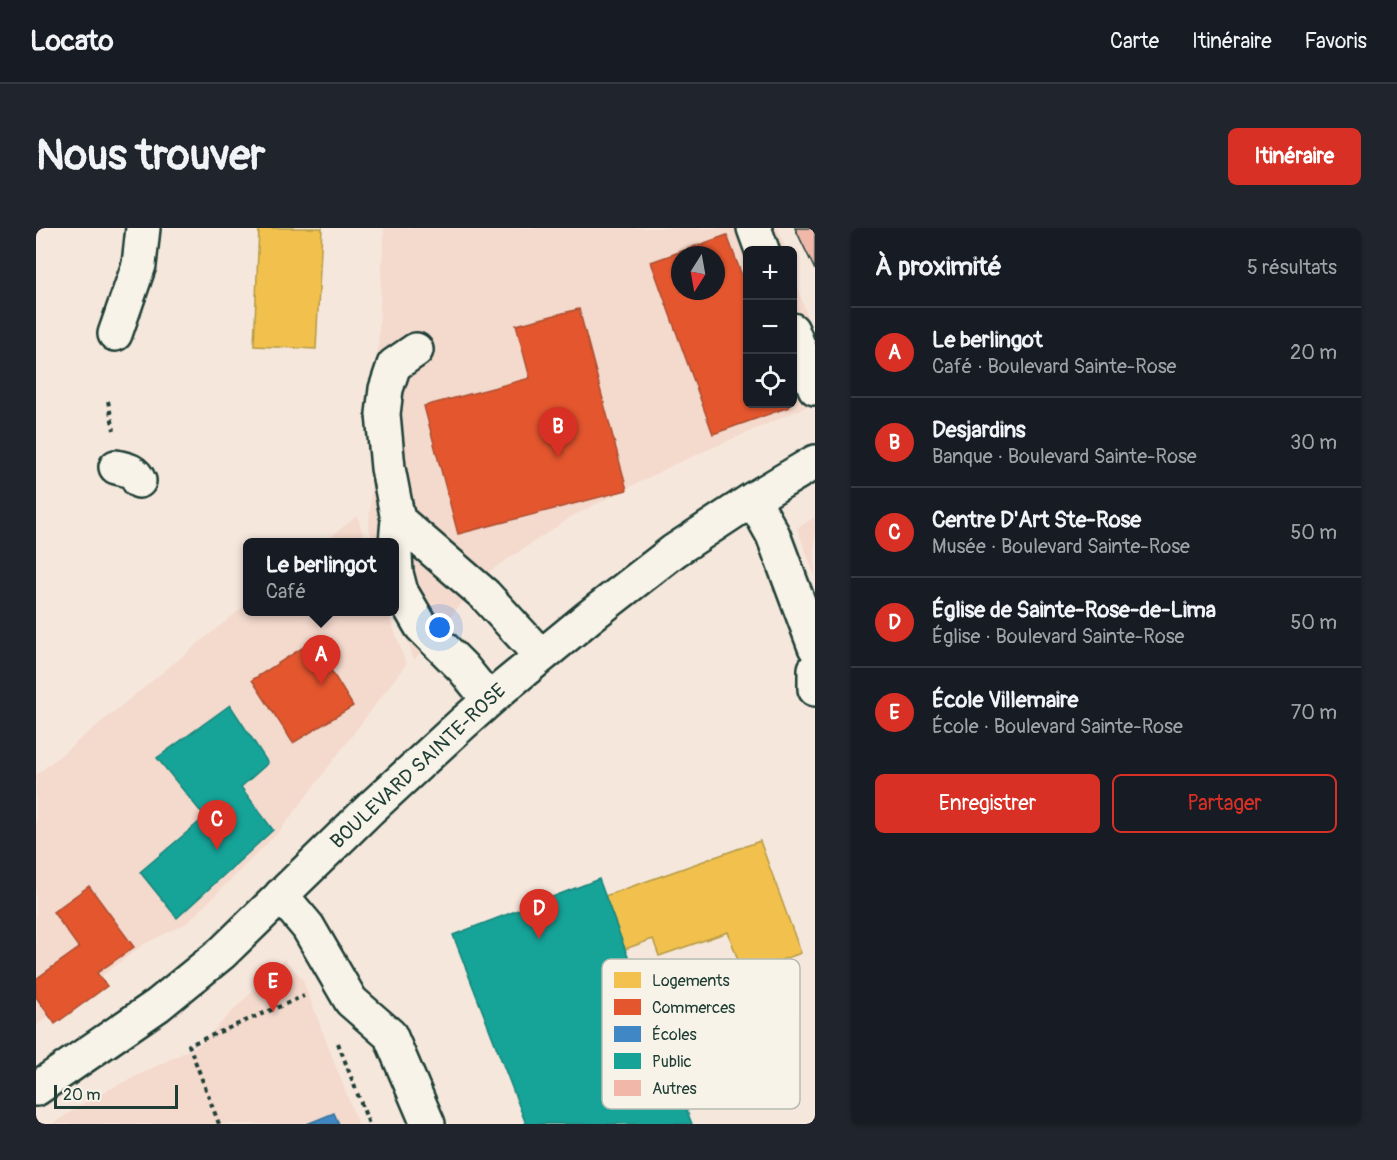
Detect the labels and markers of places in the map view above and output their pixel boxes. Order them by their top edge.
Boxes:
pin: B [538,408,578,457]
pin: A [302,636,340,685]
pin: C [198,800,237,850]
pin: D [520,890,558,939]
pin: E [254,962,292,1012]

